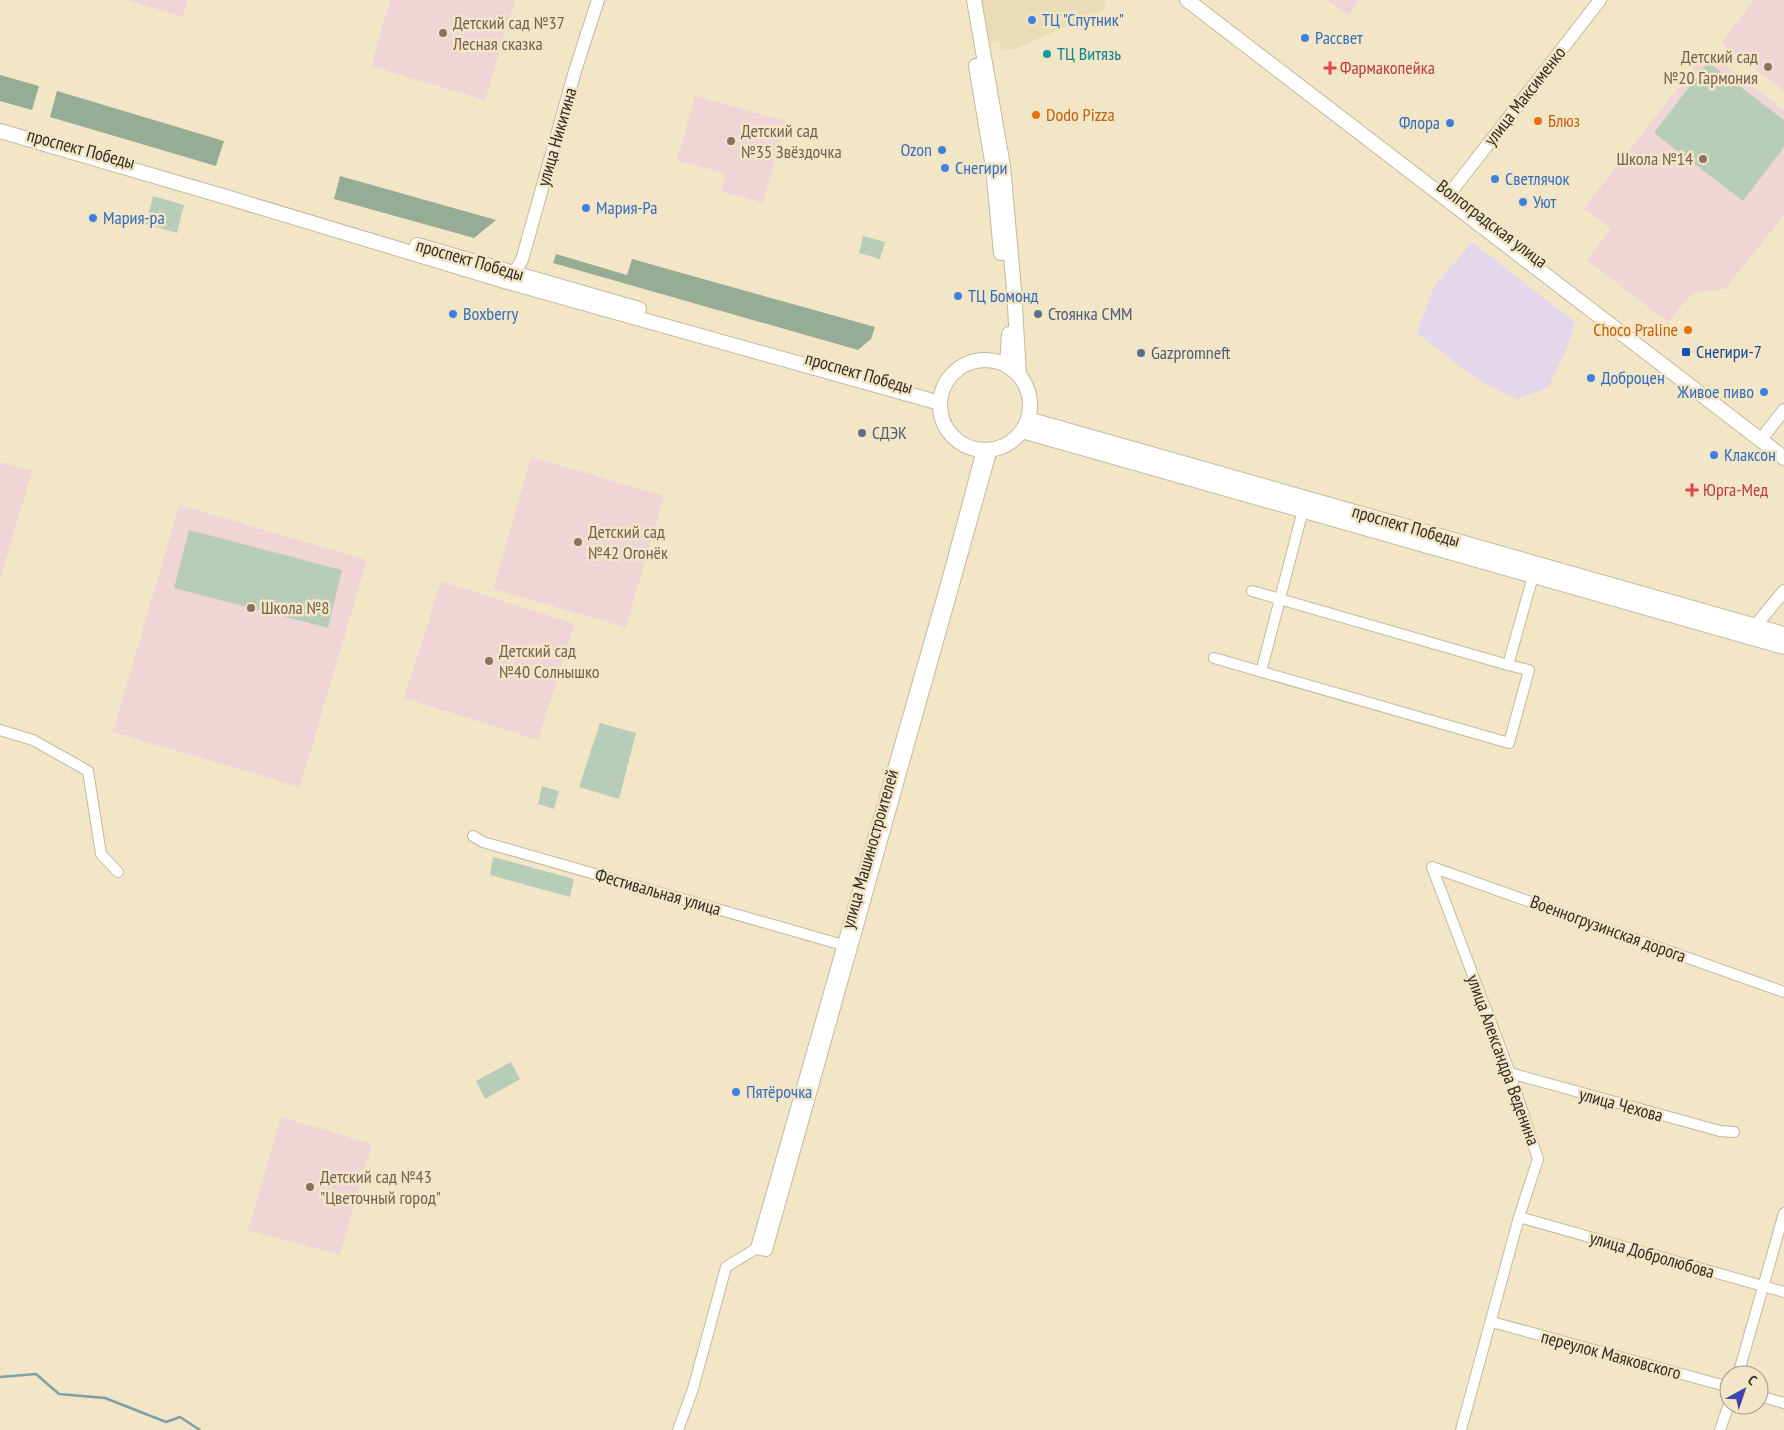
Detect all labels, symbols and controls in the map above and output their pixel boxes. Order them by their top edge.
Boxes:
place label: ТЦ "Спутник" [1042,8,1124,31]
place label: Детский сад №37 Лесная сказка [452,11,565,55]
marker: ТЦ "Спутник" [1026,14,1038,26]
place label: Рассвет [1315,26,1363,49]
marker: Детский сад №37 Лесная сказка [437,27,449,39]
marker: Рассвет [1299,32,1311,44]
street label: улица Максименко [1479,41,1571,150]
place label: ТЦ Витязь [1057,42,1121,65]
place label: Детский сад №20 Гармония [1663,45,1758,89]
marker: ТЦ Витязь [1041,48,1053,60]
place label: Фармакопейка [1340,56,1435,79]
marker: Детский сад №20 Гармония [1762,61,1774,73]
marker: Фармакопейка [1324,62,1336,74]
street label: улица Никитина [531,85,582,189]
place label: Dodo Pizza [1046,103,1115,126]
marker: Dodo Pizza [1030,109,1042,121]
place label: Блюз [1548,109,1580,132]
place label: Флора [1399,111,1440,134]
marker: Блюз [1532,115,1544,127]
marker: Флора [1444,117,1456,129]
place label: Детский сад №35 Звёздочка [741,119,842,163]
street label: проспект Победы [25,123,138,174]
marker: Детский сад №35 Звёздочка [725,135,737,147]
place label: Ozon [900,138,932,161]
marker: Ozon [936,144,948,156]
place label: Школа №14 [1616,147,1693,170]
marker: Школа №14 [1697,153,1709,165]
place label: Снегири [955,156,1007,179]
marker: Снегири [939,162,951,174]
place label: Светлячок [1505,167,1570,190]
marker: Светлячок [1489,173,1501,185]
street label: Волгоградская улица [1432,174,1552,273]
place label: Уют [1533,190,1557,213]
place label: Мария-Ра [596,196,657,219]
marker: Уют [1517,196,1529,208]
marker: Мария-Ра [580,202,592,214]
place label: Мария-ра [103,206,165,229]
marker: Мария-ра [87,212,99,224]
street label: проспект Победы [414,233,527,286]
place label: ТЦ Бомонд [968,284,1039,307]
marker: ТЦ Бомонд [952,290,964,302]
place label: Boxberry [463,302,518,325]
place label: Стоянка СММ [1048,302,1133,325]
marker: Boxberry [447,308,459,320]
marker: Стоянка СММ [1032,308,1044,320]
place label: Choco Praline [1593,318,1678,341]
marker: Choco Praline [1682,324,1694,336]
place label: Снегири-7 [1696,340,1762,363]
place label: Gazpromneft [1151,341,1231,364]
street label: проспект Победы [803,346,916,399]
marker: Снегири-7 [1680,346,1692,358]
marker: Gazpromneft [1135,347,1147,359]
place label: Доброцен [1601,366,1665,389]
marker: Доброцен [1585,372,1597,384]
place label: Живое пиво [1676,380,1754,403]
marker: Живое пиво [1758,386,1770,398]
place label: СДЭК [872,421,907,444]
marker: СДЭК [856,427,868,439]
place label: Клаксон [1724,443,1776,466]
marker: Клаксон [1708,449,1720,461]
place label: Юрга-Мед [1703,478,1768,501]
marker: Юрга-Мед [1685,483,1699,497]
street label: проспект Победы [1350,499,1463,552]
place label: Детский сад №42 Огонёк [588,520,668,564]
marker: Детский сад №42 Огонёк [572,536,584,548]
place label: Школа №8 [261,596,329,619]
marker: Школа №8 [245,602,257,614]
place label: Детский сад №40 Солнышко [499,639,600,683]
marker: Детский сад №40 Солнышко [483,655,495,667]
street label: улица Машиностроителей [836,767,903,931]
street label: Фестивальная улица [593,863,724,920]
street label: Военногрузинская дорога [1527,890,1689,967]
street label: улица Александра Веденина [1462,971,1545,1148]
place label: Пятёрочка [746,1080,812,1103]
street label: улица Чехова [1577,1082,1666,1127]
marker: Пятёрочка [730,1086,742,1098]
place label: Детский сад №43 "Цветочный город" [320,1165,441,1209]
marker: Детский сад №43 "Цветочный город" [304,1181,316,1193]
street label: улица Добролюбова [1587,1226,1717,1283]
street label: переулок Маяковского [1539,1325,1684,1384]
north arrow [1719,1365,1769,1415]
text: С [1744,1371,1761,1389]

